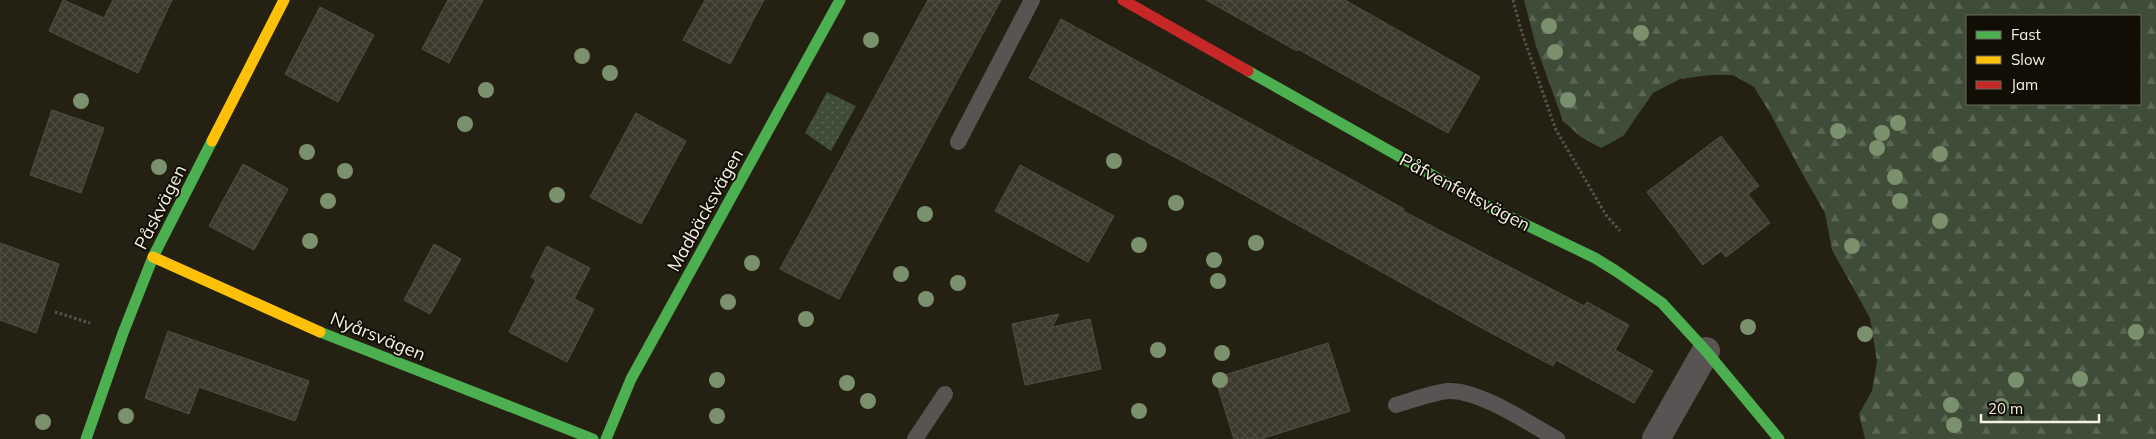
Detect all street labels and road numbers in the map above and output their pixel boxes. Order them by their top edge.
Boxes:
street label: Madbäcksvägen [662,145,748,275]
street label: Påfvenfeltsvägen [1396,148,1534,236]
street label: Påskvägen [129,161,191,253]
street label: Nyårsvägen [327,307,429,365]

